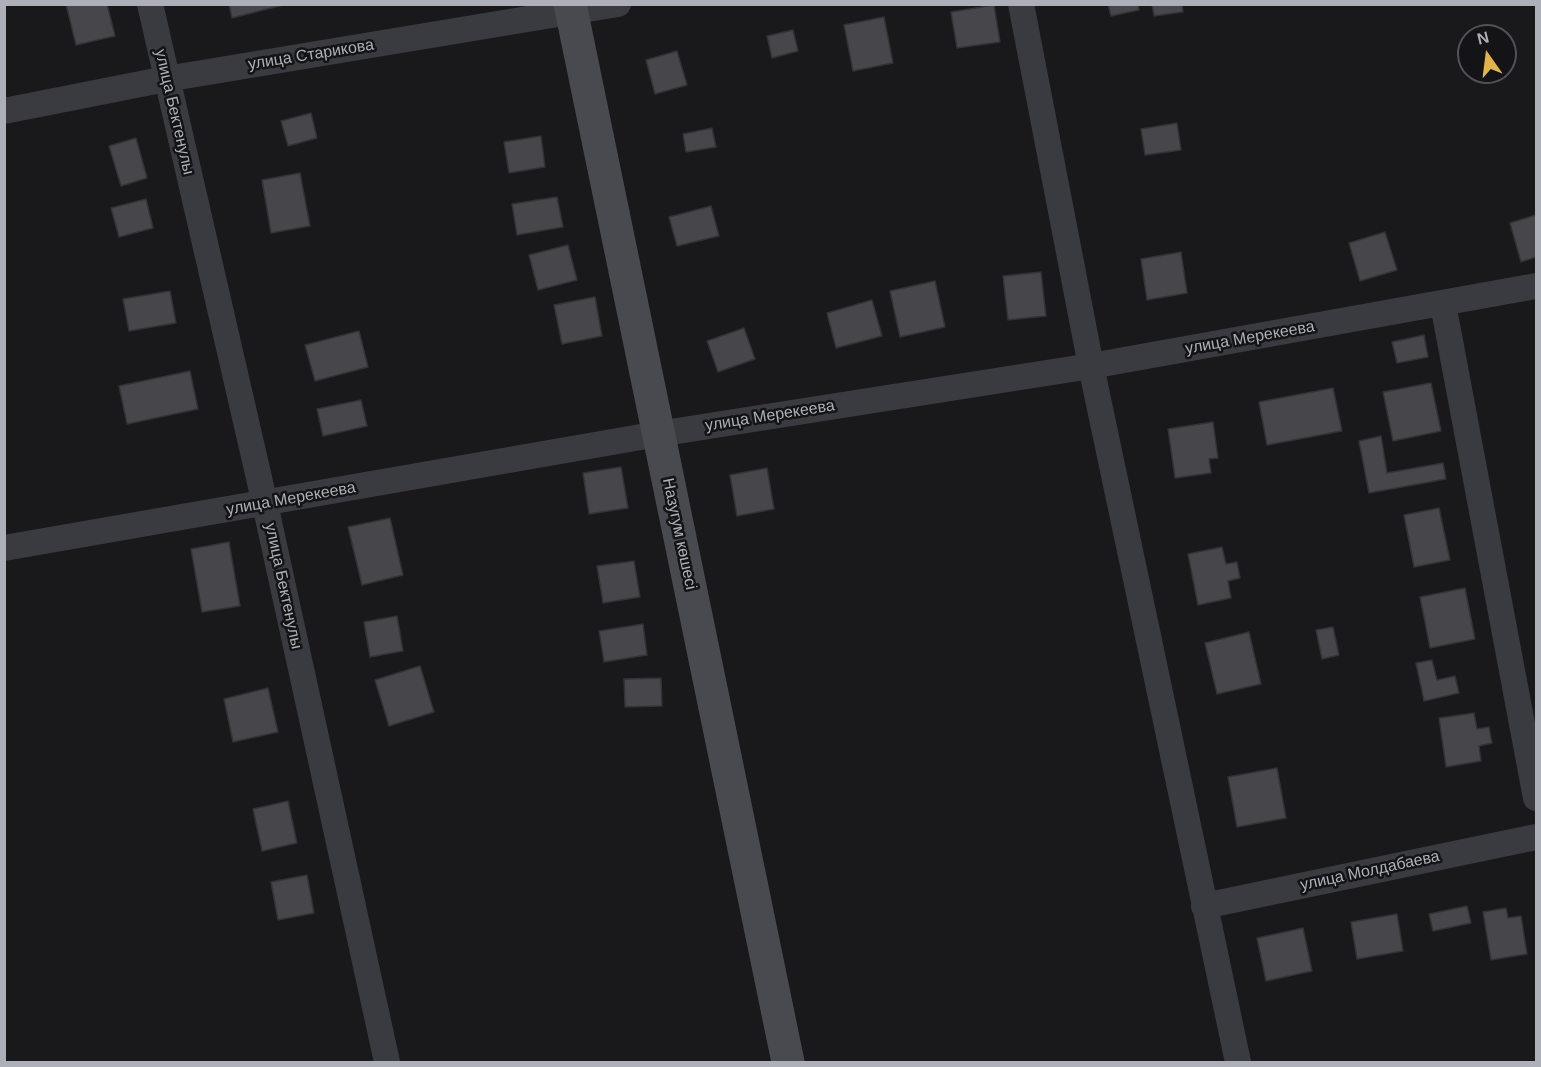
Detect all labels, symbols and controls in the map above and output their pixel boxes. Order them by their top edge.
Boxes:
north arrow [1457,24,1517,84]
text: N [1475,28,1491,48]
street label: улица Старикова [247,36,375,74]
street label: улица Бектенулы [150,47,198,177]
street label: улица Мерекеева [1184,317,1316,359]
street label: улица Мерекеева [704,396,836,436]
street label: Назугум көшесі [658,476,700,592]
street label: улица Мерекеева [225,478,357,520]
street label: улица Бектенулы [260,521,306,651]
street label: улица Молдабаева [1299,847,1441,895]

